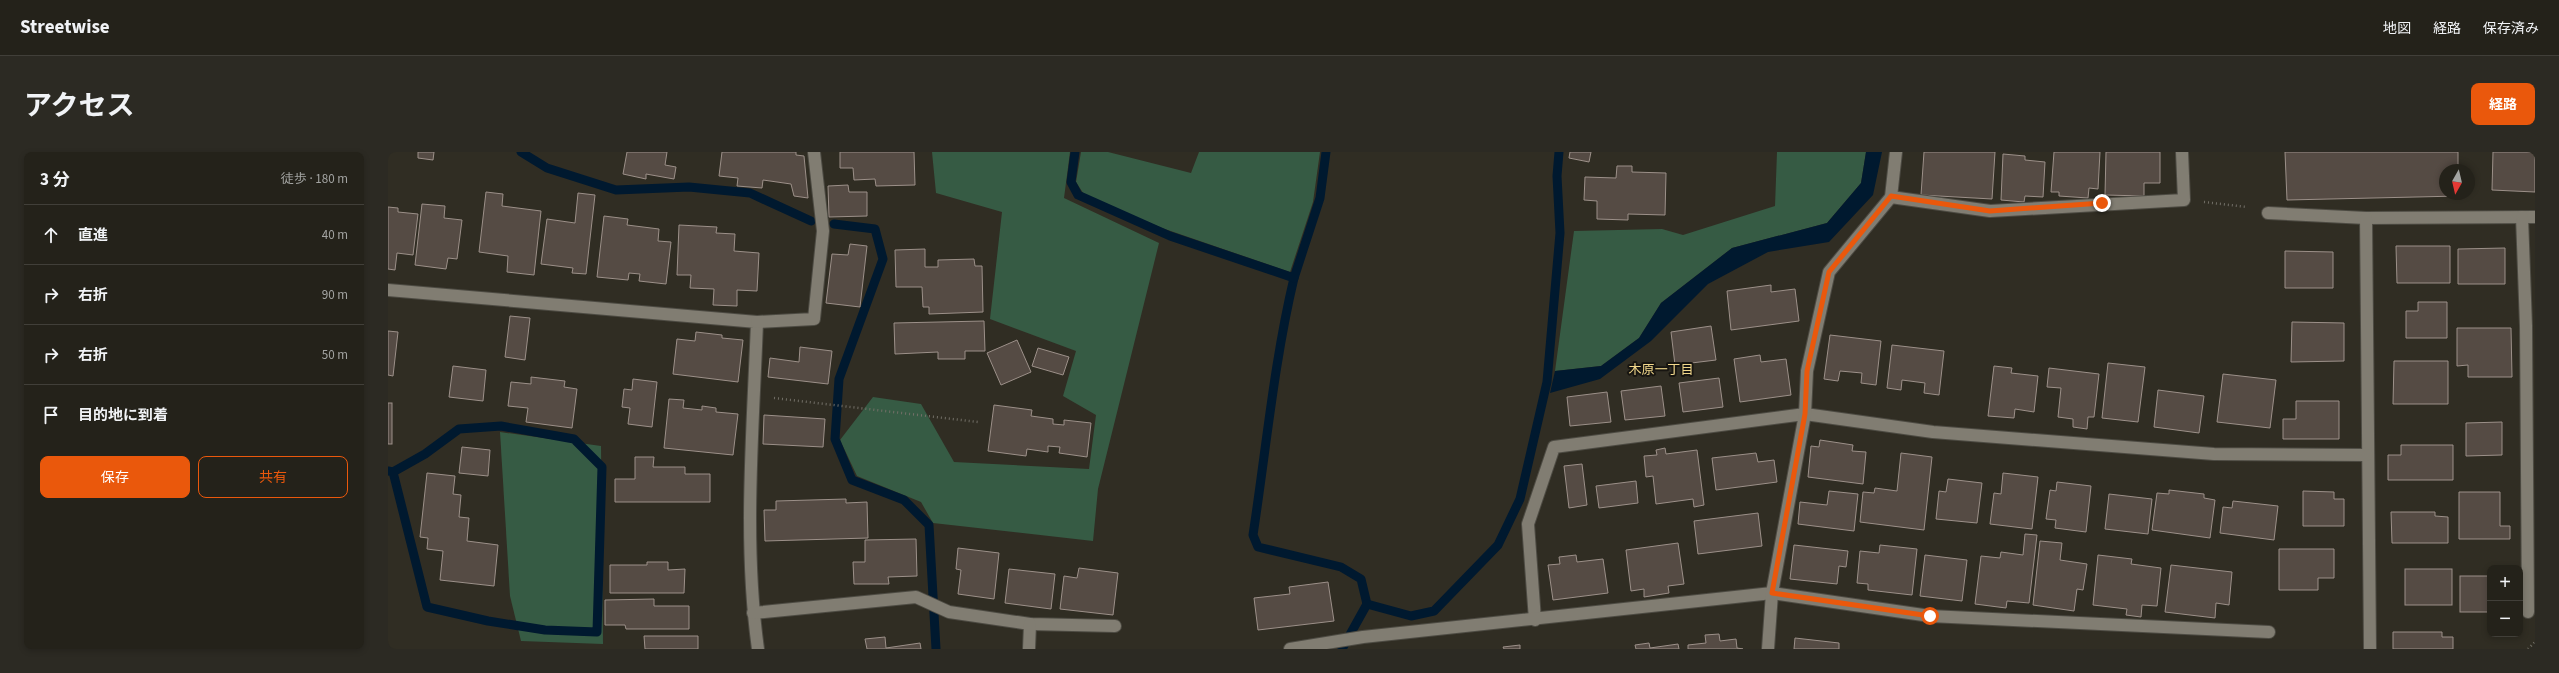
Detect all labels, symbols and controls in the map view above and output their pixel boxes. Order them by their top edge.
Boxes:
text: Streetwise [20,14,110,41]
text: 地図 [2383,19,2411,39]
text: 経路 [2433,19,2461,39]
text: 保存済み [2483,19,2539,39]
button: 経路 [2471,83,2535,125]
text: アクセス [24,86,135,126]
north arrow [2439,164,2475,200]
text: 3 分 [40,168,69,192]
text: 徒歩 · 180 m [281,170,348,188]
route end [2093,194,2111,212]
icon: ahead [40,224,62,246]
text: 直進 [78,225,108,246]
text: 40 m [322,226,348,244]
icon: right [40,284,62,306]
text: 右折 [78,285,108,306]
text: 90 m [322,286,348,304]
icon: right [40,344,62,366]
text: 右折 [78,345,108,366]
text: 50 m [322,346,348,364]
district label: 木原一丁目 [1628,361,1694,379]
icon: arrive [40,404,62,426]
text: 目的地に到着 [78,405,168,426]
button: 保存 [40,456,190,498]
button: 共有 [198,456,348,498]
map controls [2487,565,2523,637]
button: + [2487,565,2523,601]
button: − [2487,601,2523,637]
route start [1921,607,1939,625]

